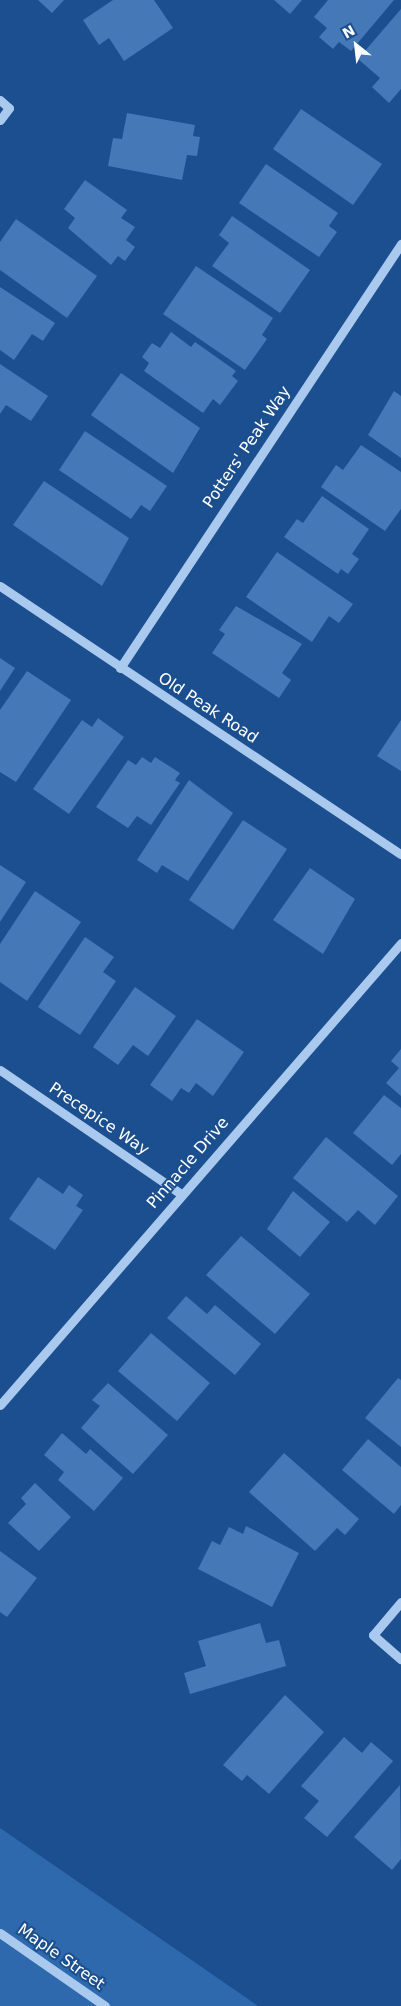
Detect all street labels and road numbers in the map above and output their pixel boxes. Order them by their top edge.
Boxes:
street label: Potters' Peak Way [199,382,295,512]
street label: Old Peak Road [154,668,262,748]
street label: Precepice Way [45,1078,153,1160]
street label: Pinnacle Drive [143,1113,233,1213]
street label: Maple Street [14,1920,108,1994]

